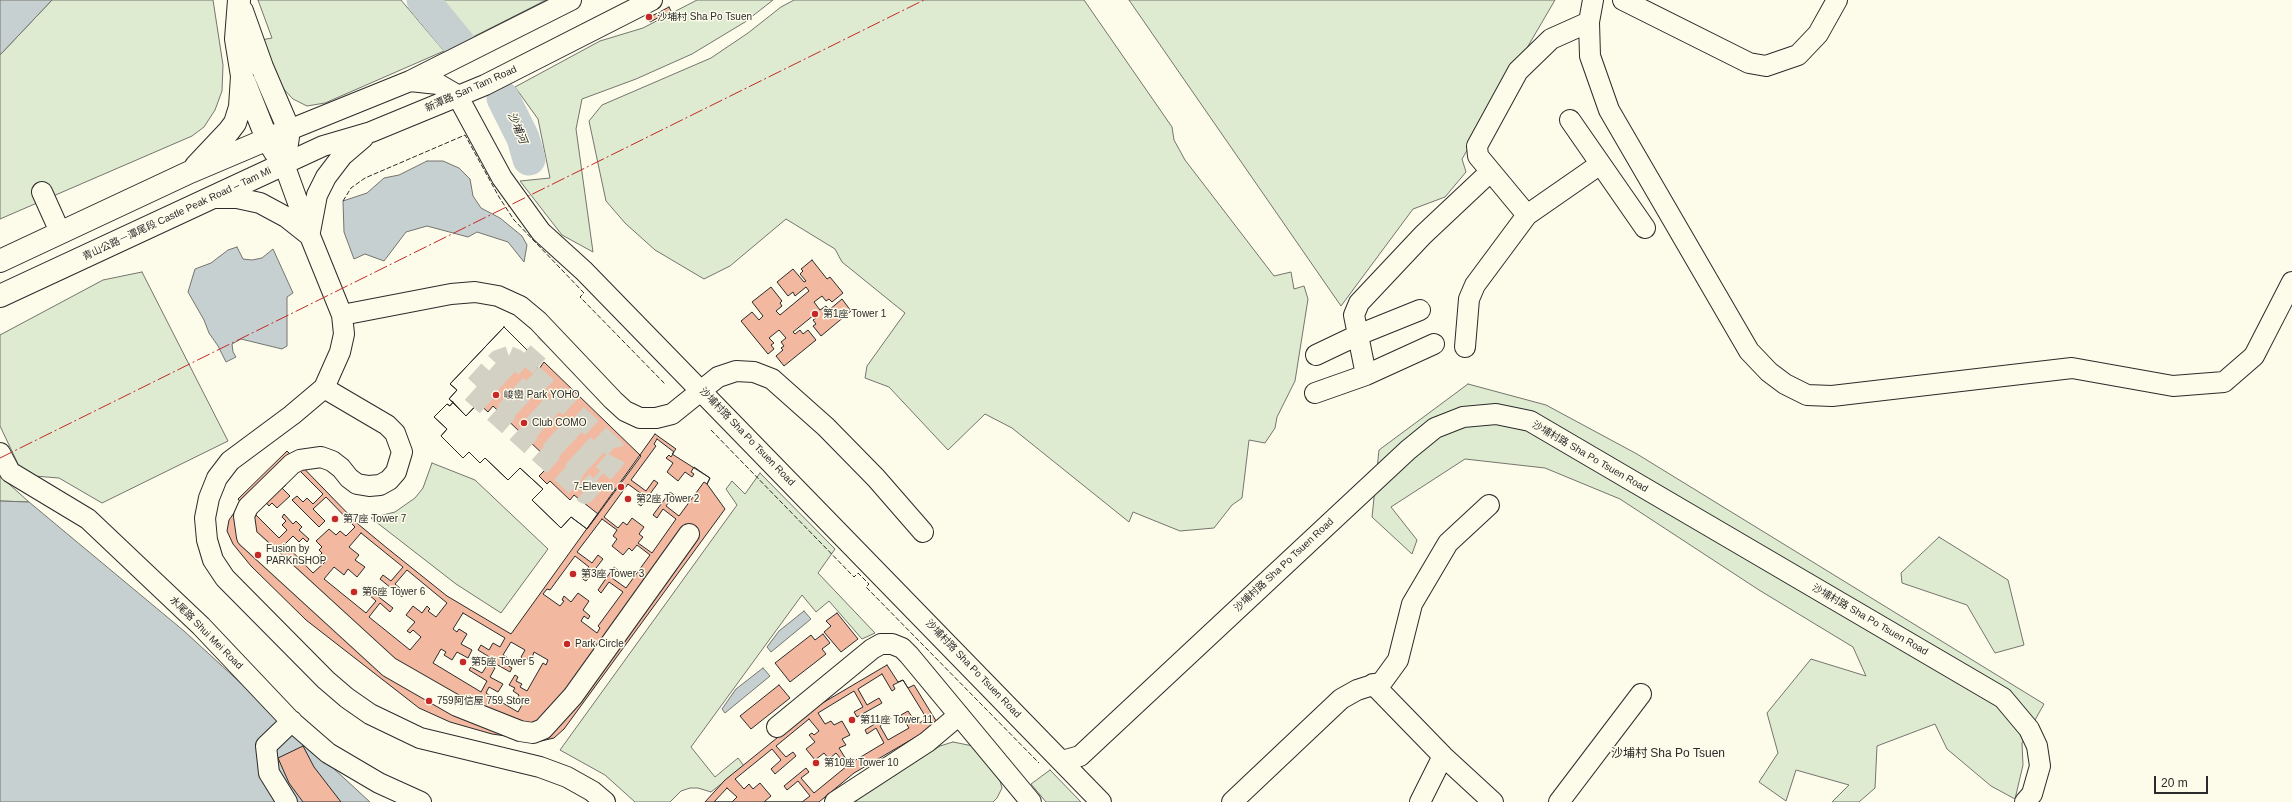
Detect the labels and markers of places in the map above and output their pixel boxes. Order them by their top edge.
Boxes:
place label: 沙埔村 Sha Po Tsuen [657,11,752,23]
marker: 沙埔村 Sha Po Tsuen [644,12,654,22]
place label: 第1座 Tower 1 [823,308,886,320]
marker: 第1座 Tower 1 [810,309,820,319]
place label: 峻巒 Park YOHO [504,389,580,401]
marker: 峻巒 Park YOHO [491,390,501,400]
place label: Club COMO [532,417,586,429]
marker: Club COMO [519,418,529,428]
place label: 7-Eleven [574,481,613,493]
marker: 7-Eleven [616,482,626,492]
place label: 第2座 Tower 2 [636,493,699,505]
marker: 第2座 Tower 2 [623,494,633,504]
place label: 第7座 Tower 7 [343,513,406,525]
marker: 第7座 Tower 7 [330,514,340,524]
place label: Fusion by PARKnSHOP [266,543,326,566]
marker: Fusion by PARKnSHOP [253,550,263,560]
place label: 第3座 Tower 3 [581,568,644,580]
marker: 第3座 Tower 3 [568,569,578,579]
place label: 第6座 Tower 6 [362,586,425,598]
marker: 第6座 Tower 6 [349,587,359,597]
place label: Park Circle [575,638,624,650]
marker: Park Circle [562,639,572,649]
place label: 第5座 Tower 5 [471,656,534,668]
marker: 第5座 Tower 5 [458,657,468,667]
place label: 759阿信屋 759 Store [437,695,530,707]
marker: 759阿信屋 759 Store [424,696,434,706]
place label: 第11座 Tower 11 [860,714,933,726]
marker: 第11座 Tower 11 [847,715,857,725]
place label: 第10座 Tower 10 [824,757,898,769]
marker: 第10座 Tower 10 [811,758,821,768]

